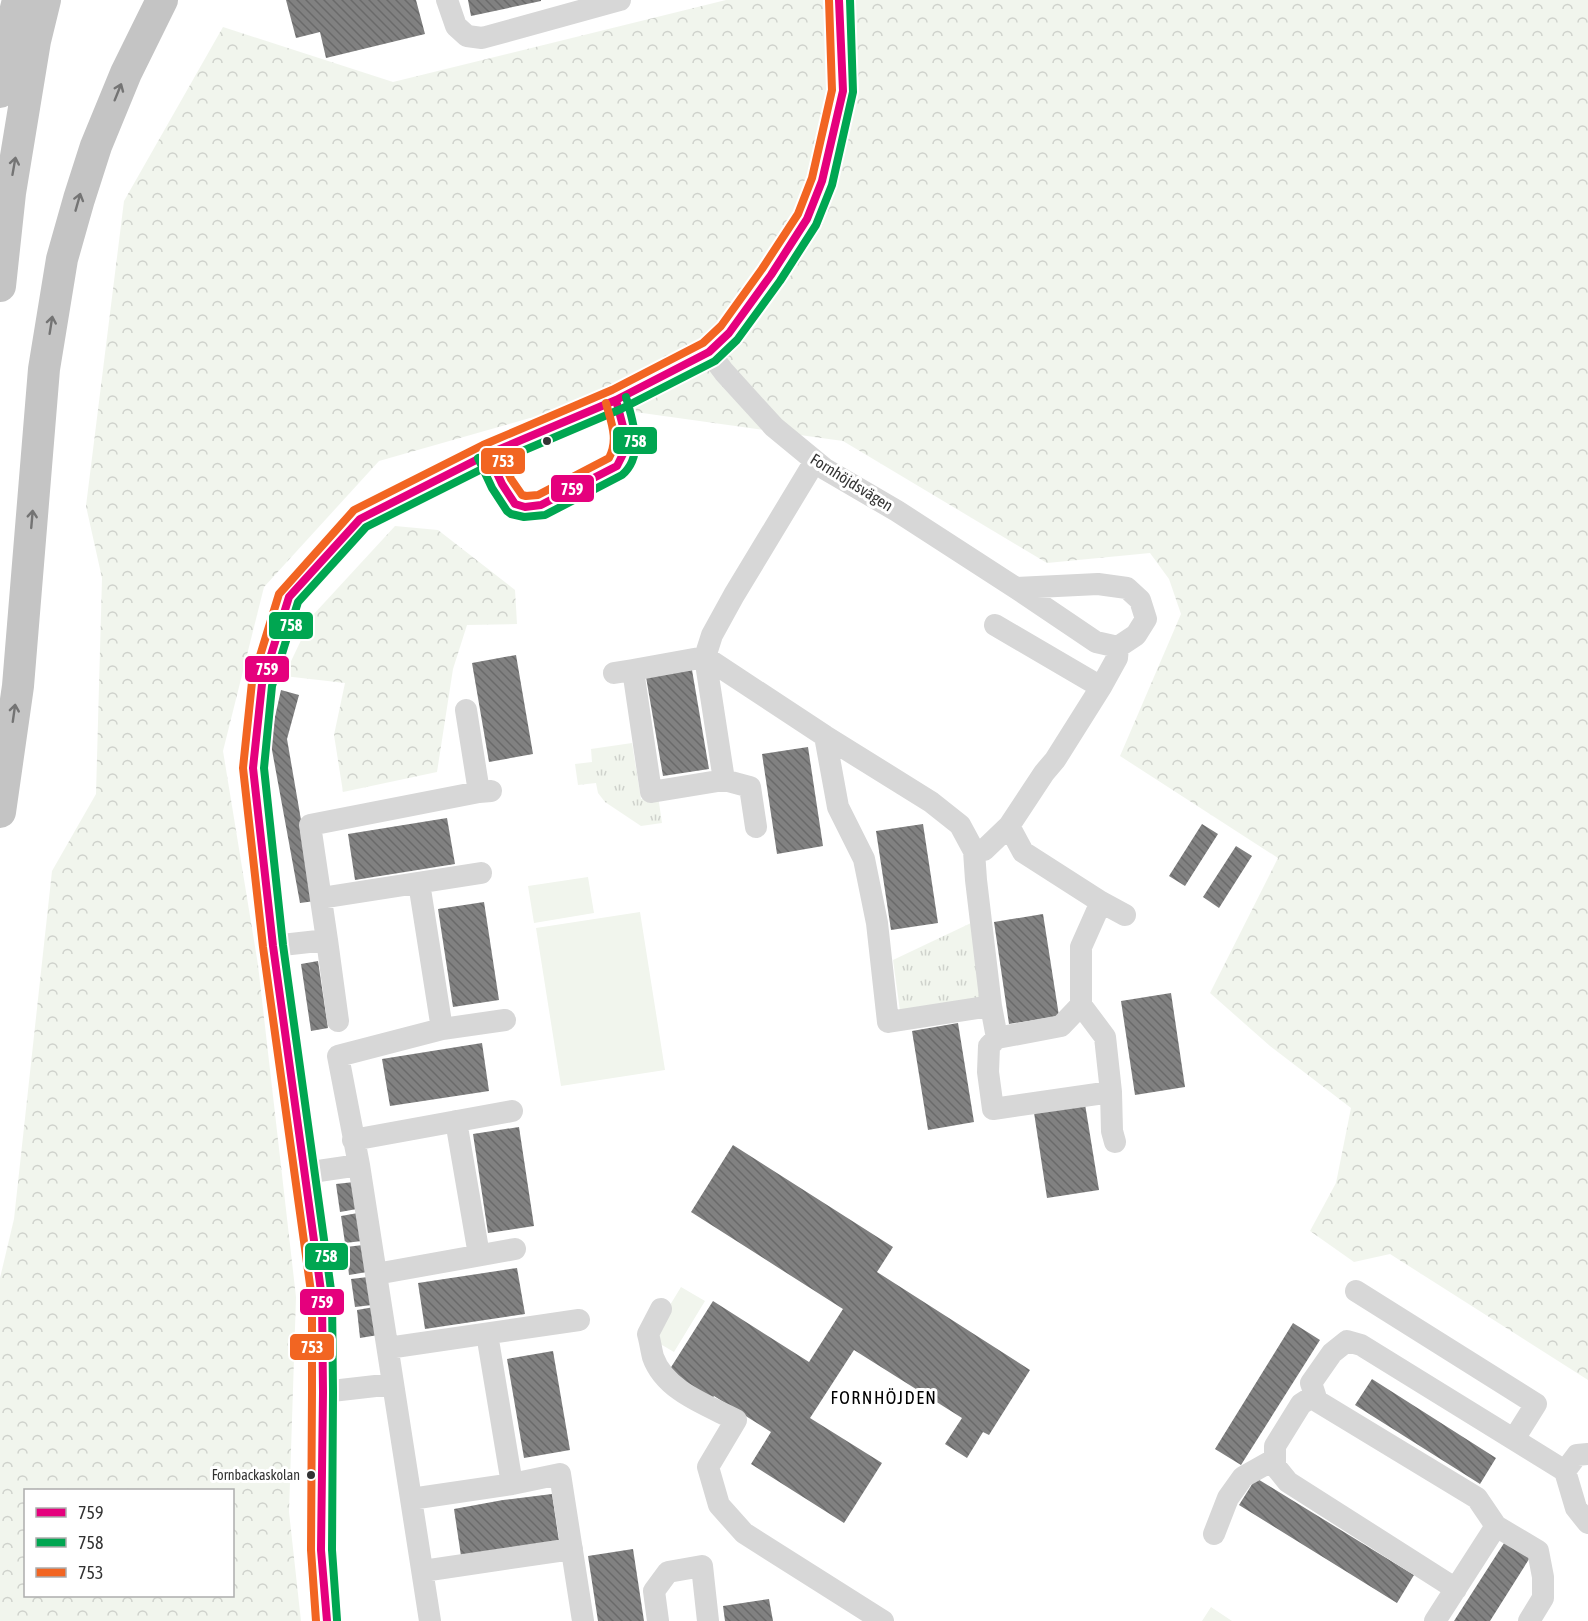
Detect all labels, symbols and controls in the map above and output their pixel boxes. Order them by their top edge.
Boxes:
one-way arrow [113,83,124,102]
one-way arrow [9,156,20,176]
one-way arrow [73,193,84,212]
one-way arrow [46,315,57,335]
line badge: 758 [612,426,658,455]
text: 758 [624,432,647,450]
unlabelled marker [541,435,553,447]
line badge: 753 [480,447,526,475]
street label: Fornhöjdsvägen [807,450,897,515]
text: 753 [492,452,514,470]
line badge: 759 [550,474,595,503]
text: 759 [561,480,584,498]
one-way arrow [26,509,37,529]
line badge: 758 [268,611,314,640]
text: 758 [280,616,303,634]
line badge: 759 [244,655,290,683]
text: 759 [256,660,279,678]
one-way arrow [9,703,20,723]
line badge: 758 [304,1242,349,1271]
text: 758 [315,1247,338,1265]
line badge: 759 [299,1288,345,1316]
text: 759 [311,1293,334,1311]
line badge: 753 [289,1333,335,1361]
text: 753 [301,1338,323,1356]
district label: FORNHÖJDEN [831,1387,937,1408]
place label: Fornbackaskolan [212,1467,300,1483]
marker: Fornbackaskolan [305,1469,317,1481]
legend [24,1489,234,1597]
text: 759 [78,1502,103,1523]
text: 758 [78,1532,103,1553]
text: 753 [78,1562,103,1583]

